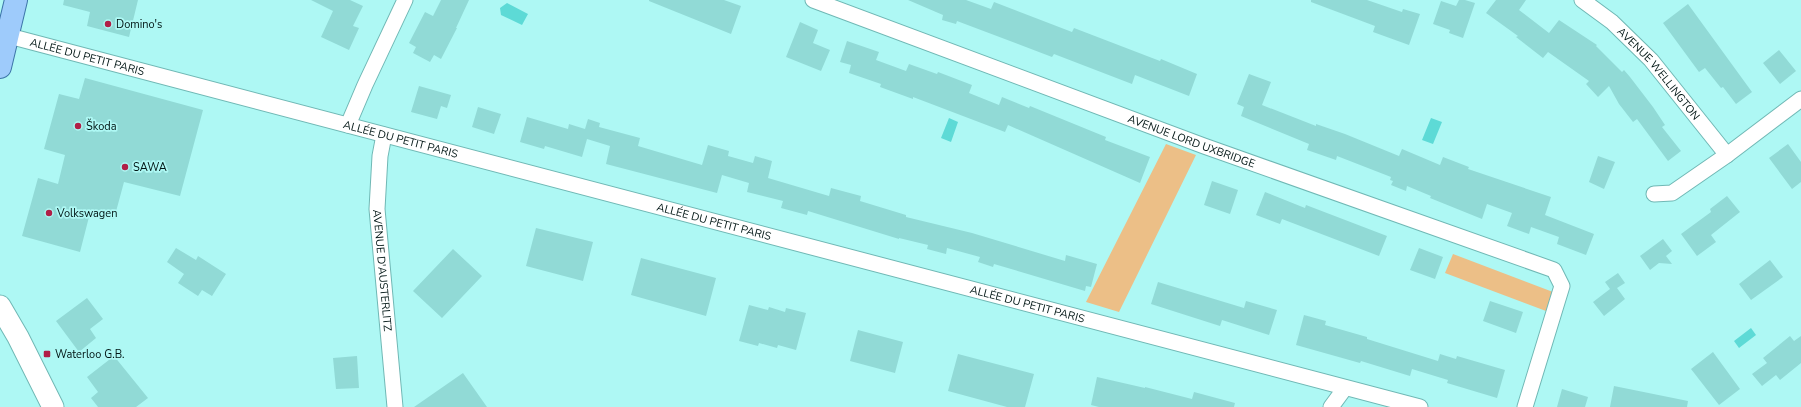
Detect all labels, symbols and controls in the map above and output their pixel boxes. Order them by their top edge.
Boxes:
place label: Domino's [116,17,162,32]
marker: Domino's [103,19,113,29]
street label: AVENUE WELLINGTON [1614,24,1703,123]
street label: ALLÉE DU PETIT PARIS [28,35,146,79]
street label: AVENUE LORD UXBRIDGE [1126,111,1257,172]
street label: ALLÉE DU PETIT PARIS [342,117,460,162]
place label: Škoda [86,118,117,134]
marker: Škoda [73,121,83,131]
place label: SAWA [133,160,167,175]
marker: SAWA [120,162,130,172]
street label: ALLÉE DU PETIT PARIS [655,200,773,244]
place label: Volkswagen [56,206,117,221]
marker: Volkswagen [44,208,54,218]
street label: AVENUE D'AUSTERLITZ [369,209,395,332]
street label: ALLÉE DU PETIT PARIS [968,282,1086,327]
place label: Waterloo G.B. [55,347,125,362]
marker: Waterloo G.B. [42,349,52,359]

